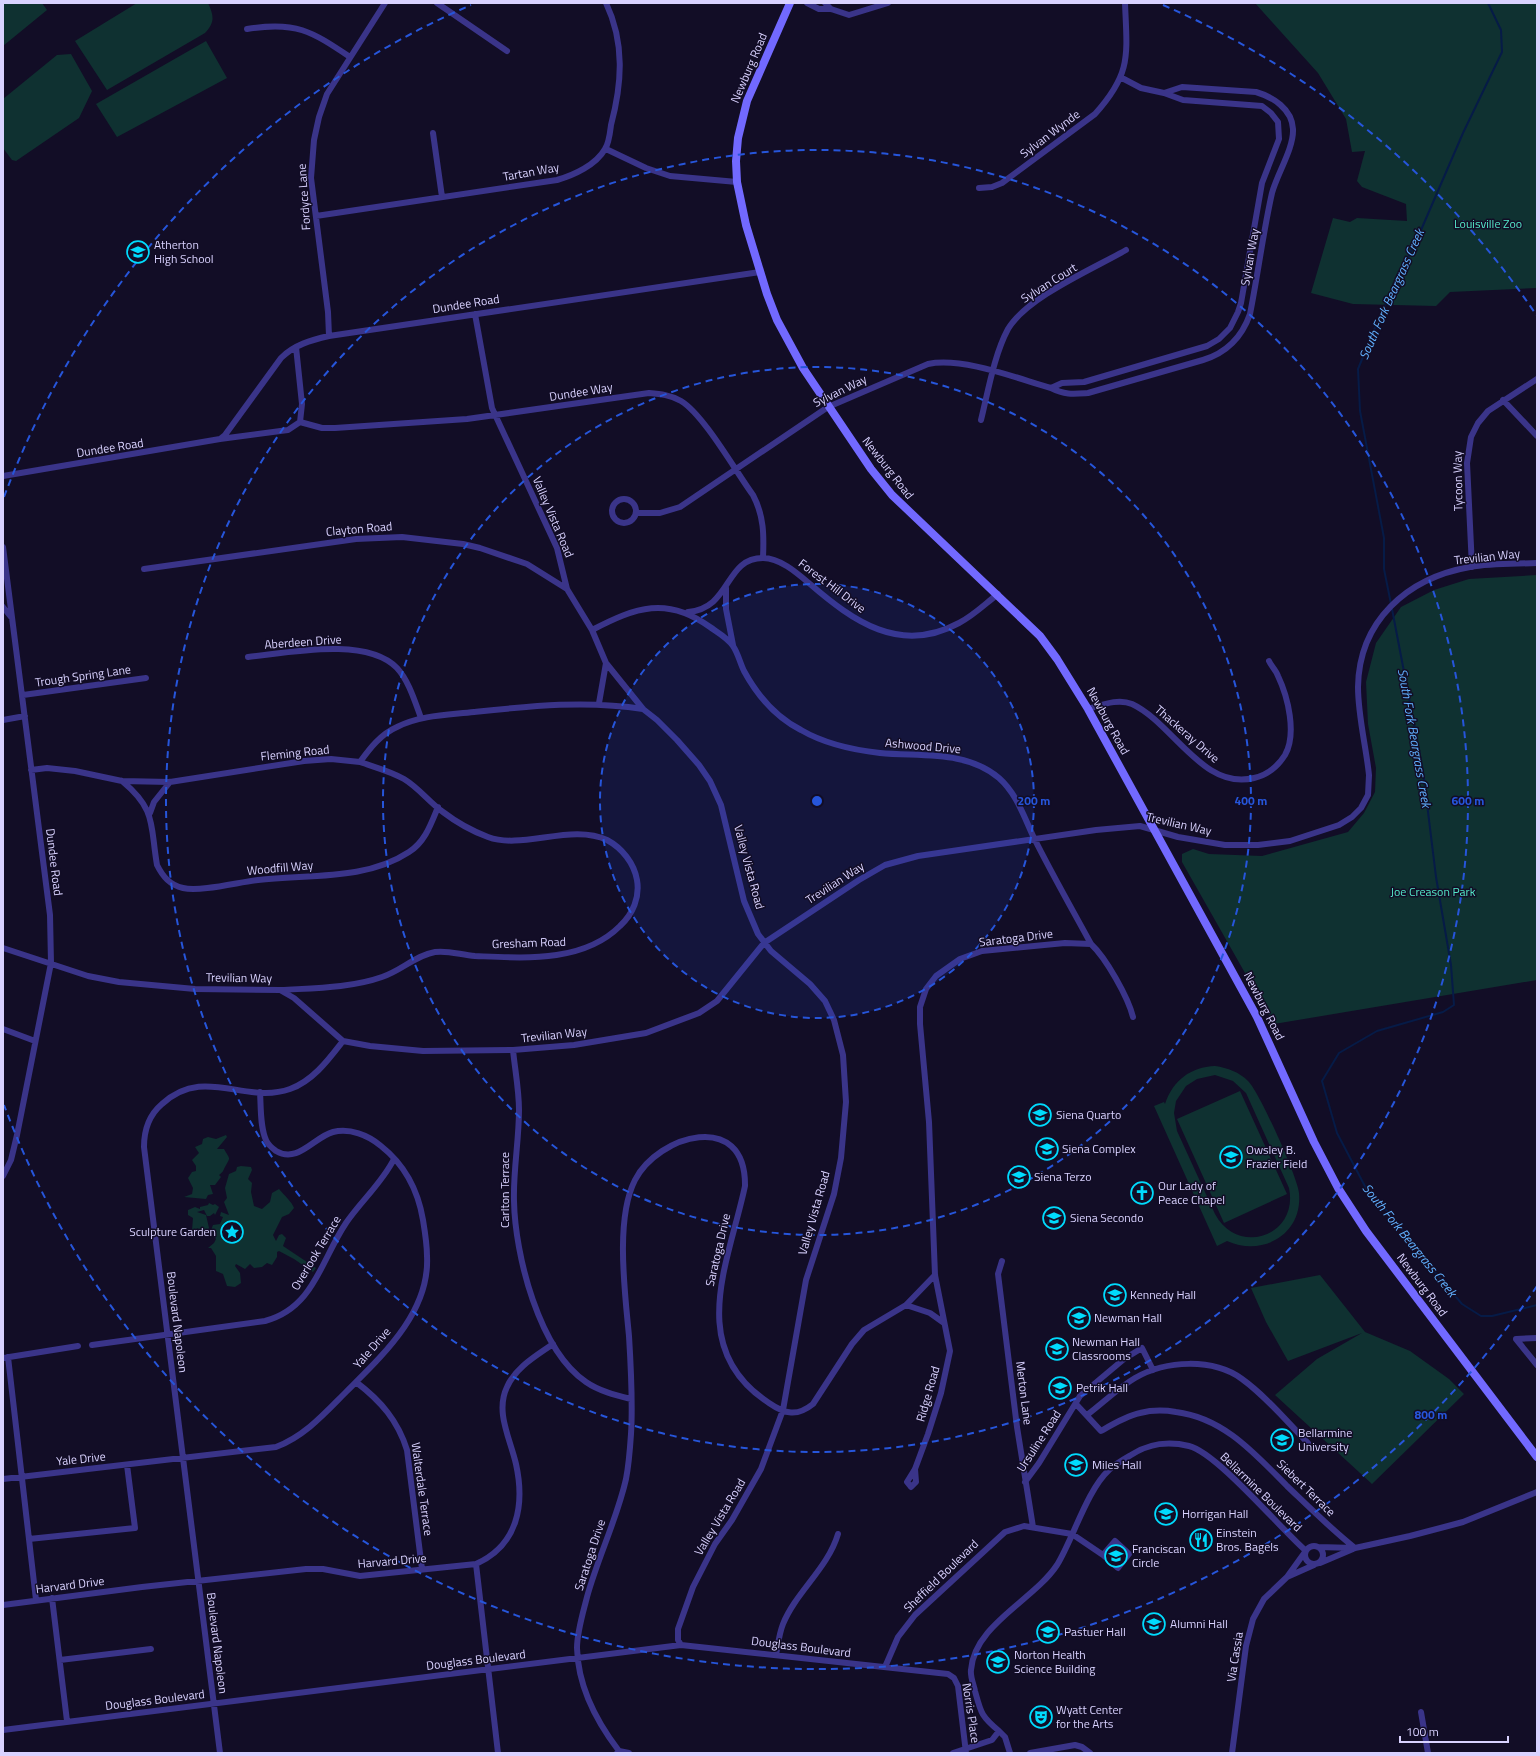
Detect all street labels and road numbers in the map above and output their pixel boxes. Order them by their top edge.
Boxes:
street label: Newburg Road [725,30,772,106]
street label: Sylvan Wynde [1016,105,1084,163]
street label: Tartan Way [501,157,561,186]
street label: Fordyce Lane [292,163,315,231]
street label: Sylvan Way [1235,227,1264,287]
street label: Sylvan Court [1017,257,1081,307]
street label: Dundee Road [431,289,501,318]
street label: Sylvan Way [810,369,870,412]
street label: Dundee Way [548,377,614,406]
street label: Newburg Road [858,432,919,503]
street label: Dundee Road [75,433,145,462]
street label: Tycoon Way [1447,450,1468,511]
street label: Valley Vista Road [528,473,579,560]
street label: Clayton Road [325,516,393,541]
street label: Trevilian Way [1453,544,1521,569]
street label: Forest Hill Drive [795,554,870,617]
street label: Aberdeen Drive [264,629,342,654]
street label: Trough Spring Lane [34,659,132,692]
street label: Newburg Road [1082,683,1135,758]
street label: Thackeray Drive [1151,700,1224,767]
street label: Ashwood Drive [884,733,962,758]
street label: Fleming Road [260,739,330,766]
street label: Trevilian Way [1145,807,1214,840]
street label: Valley Vista Road [729,823,770,911]
street label: Dundee Road [41,827,68,897]
street label: Woodfill Way [246,855,314,880]
street label: Trevilian Way [802,856,868,909]
street label: Saratoga Drive [978,924,1054,951]
street label: Gresham Road [492,932,566,953]
street label: Trevilian Way [206,967,273,988]
street label: Newburg Road [1239,968,1290,1043]
street label: Trevilian Way [520,1022,588,1047]
street label: Carlton Terrace [495,1152,514,1228]
street label: Valley Vista Road [792,1169,835,1257]
street label: Overlook Terrace [286,1212,345,1294]
street label: Saratoga Drive [700,1212,735,1288]
street label: Newburg Road [1392,1249,1452,1320]
street label: Boulevard Napoleon [162,1270,193,1374]
street label: Yale Drive [348,1323,395,1373]
street label: Merton Lane [1011,1360,1038,1426]
street label: Ridge Road [911,1364,945,1424]
street label: Ursuline Road [1011,1406,1066,1475]
street label: Walterdale Terrace [407,1441,438,1537]
street label: Yale Drive [55,1446,107,1471]
street label: Bellarmine Boulevard [1216,1447,1307,1536]
street label: Siebert Terrace [1273,1455,1340,1521]
street label: Valley Vista Road [689,1475,750,1559]
street label: Saratoga Drive [569,1517,610,1593]
street label: Sheffield Boulevard [899,1535,983,1617]
street label: Harvard Drive [357,1548,427,1573]
street label: Harvard Drive [34,1571,105,1598]
street label: Boulevard Napoleon [202,1591,233,1695]
street label: Via Cassia [1221,1630,1248,1683]
street label: Douglass Boulevard [750,1631,852,1662]
street label: Douglass Boulevard [425,1644,527,1675]
street label: Norris Place [957,1681,986,1744]
street label: Douglass Boulevard [104,1684,206,1715]

